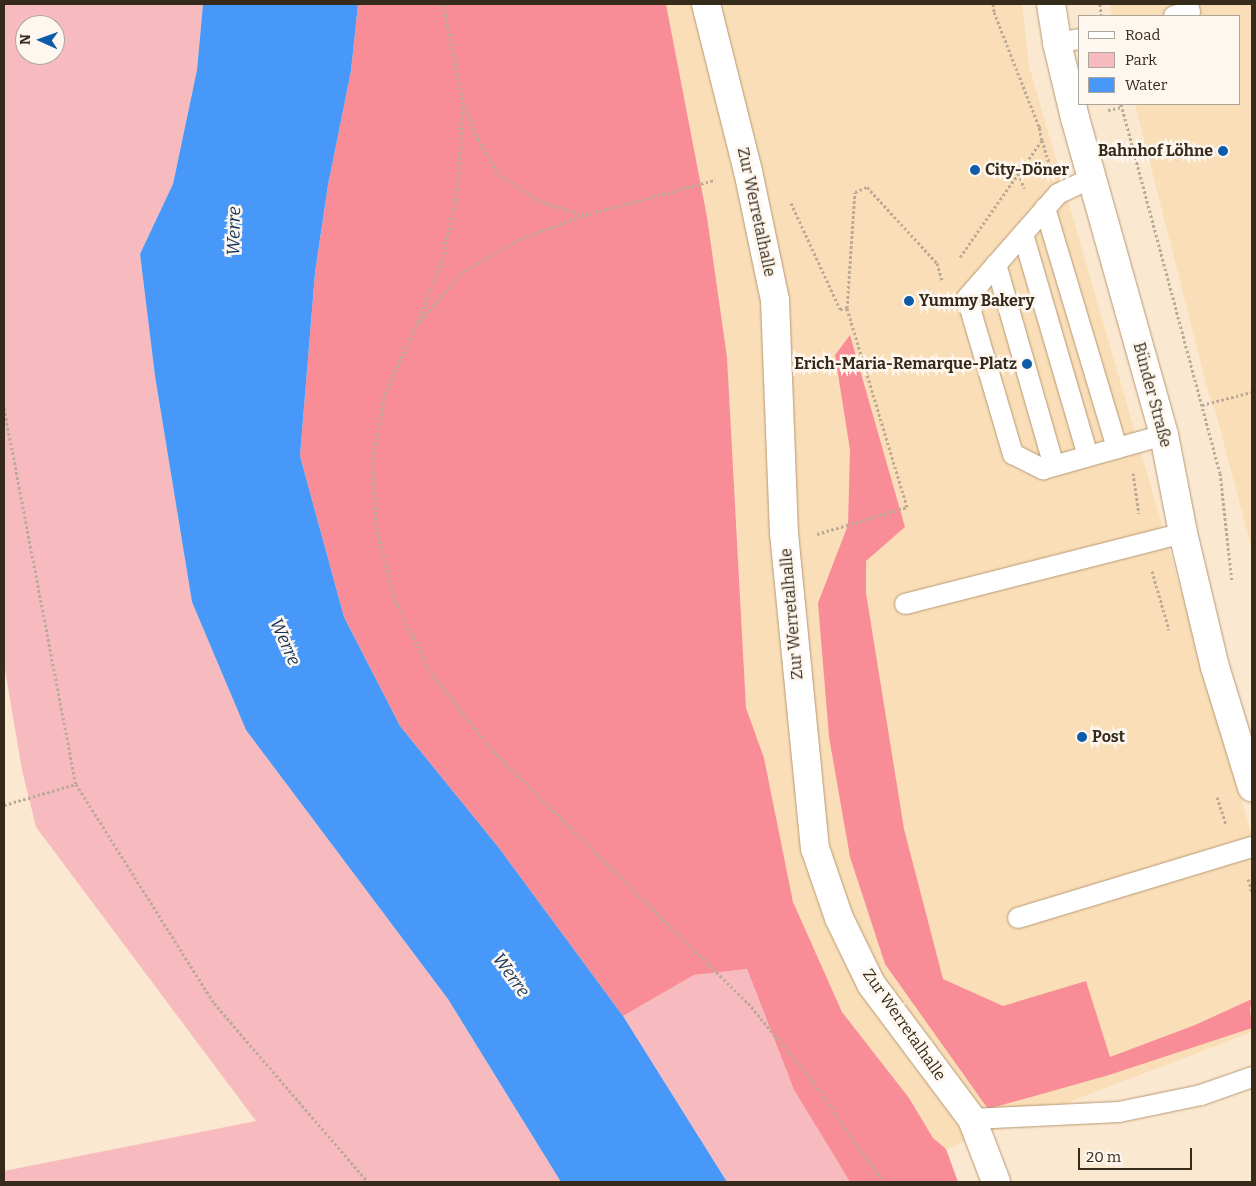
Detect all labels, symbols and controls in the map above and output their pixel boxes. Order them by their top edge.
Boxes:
north arrow [15,15,65,65]
legend [1078,15,1241,105]
text: Road [1125,26,1160,44]
text: N [17,34,34,45]
text: Park [1125,51,1157,69]
text: Water [1125,76,1167,94]
place label: Bahnhof Löhne [1098,141,1213,161]
marker: Bahnhof Löhne [1217,145,1229,157]
street label: Zur Werretalhalle [733,146,779,278]
place label: City-Döner [985,160,1069,180]
marker: City-Döner [969,164,981,176]
water label: Werre [223,206,245,256]
place label: Yummy Bakery [919,291,1034,311]
marker: Yummy Bakery [903,295,915,307]
street label: Bünder Straße [1129,340,1175,450]
place label: Erich-Maria-Remarque-Platz [794,354,1017,374]
marker: Erich-Maria-Remarque-Platz [1021,358,1033,370]
street label: Zur Werretalhalle [777,548,807,680]
water label: Werre [265,615,305,669]
place label: Post [1092,727,1125,747]
marker: Post [1076,731,1088,743]
water label: Werre [488,949,534,1001]
street label: Zur Werretalhalle [858,966,950,1084]
scale bar [1081,1138,1195,1170]
text: 20 m [1086,1148,1121,1166]

